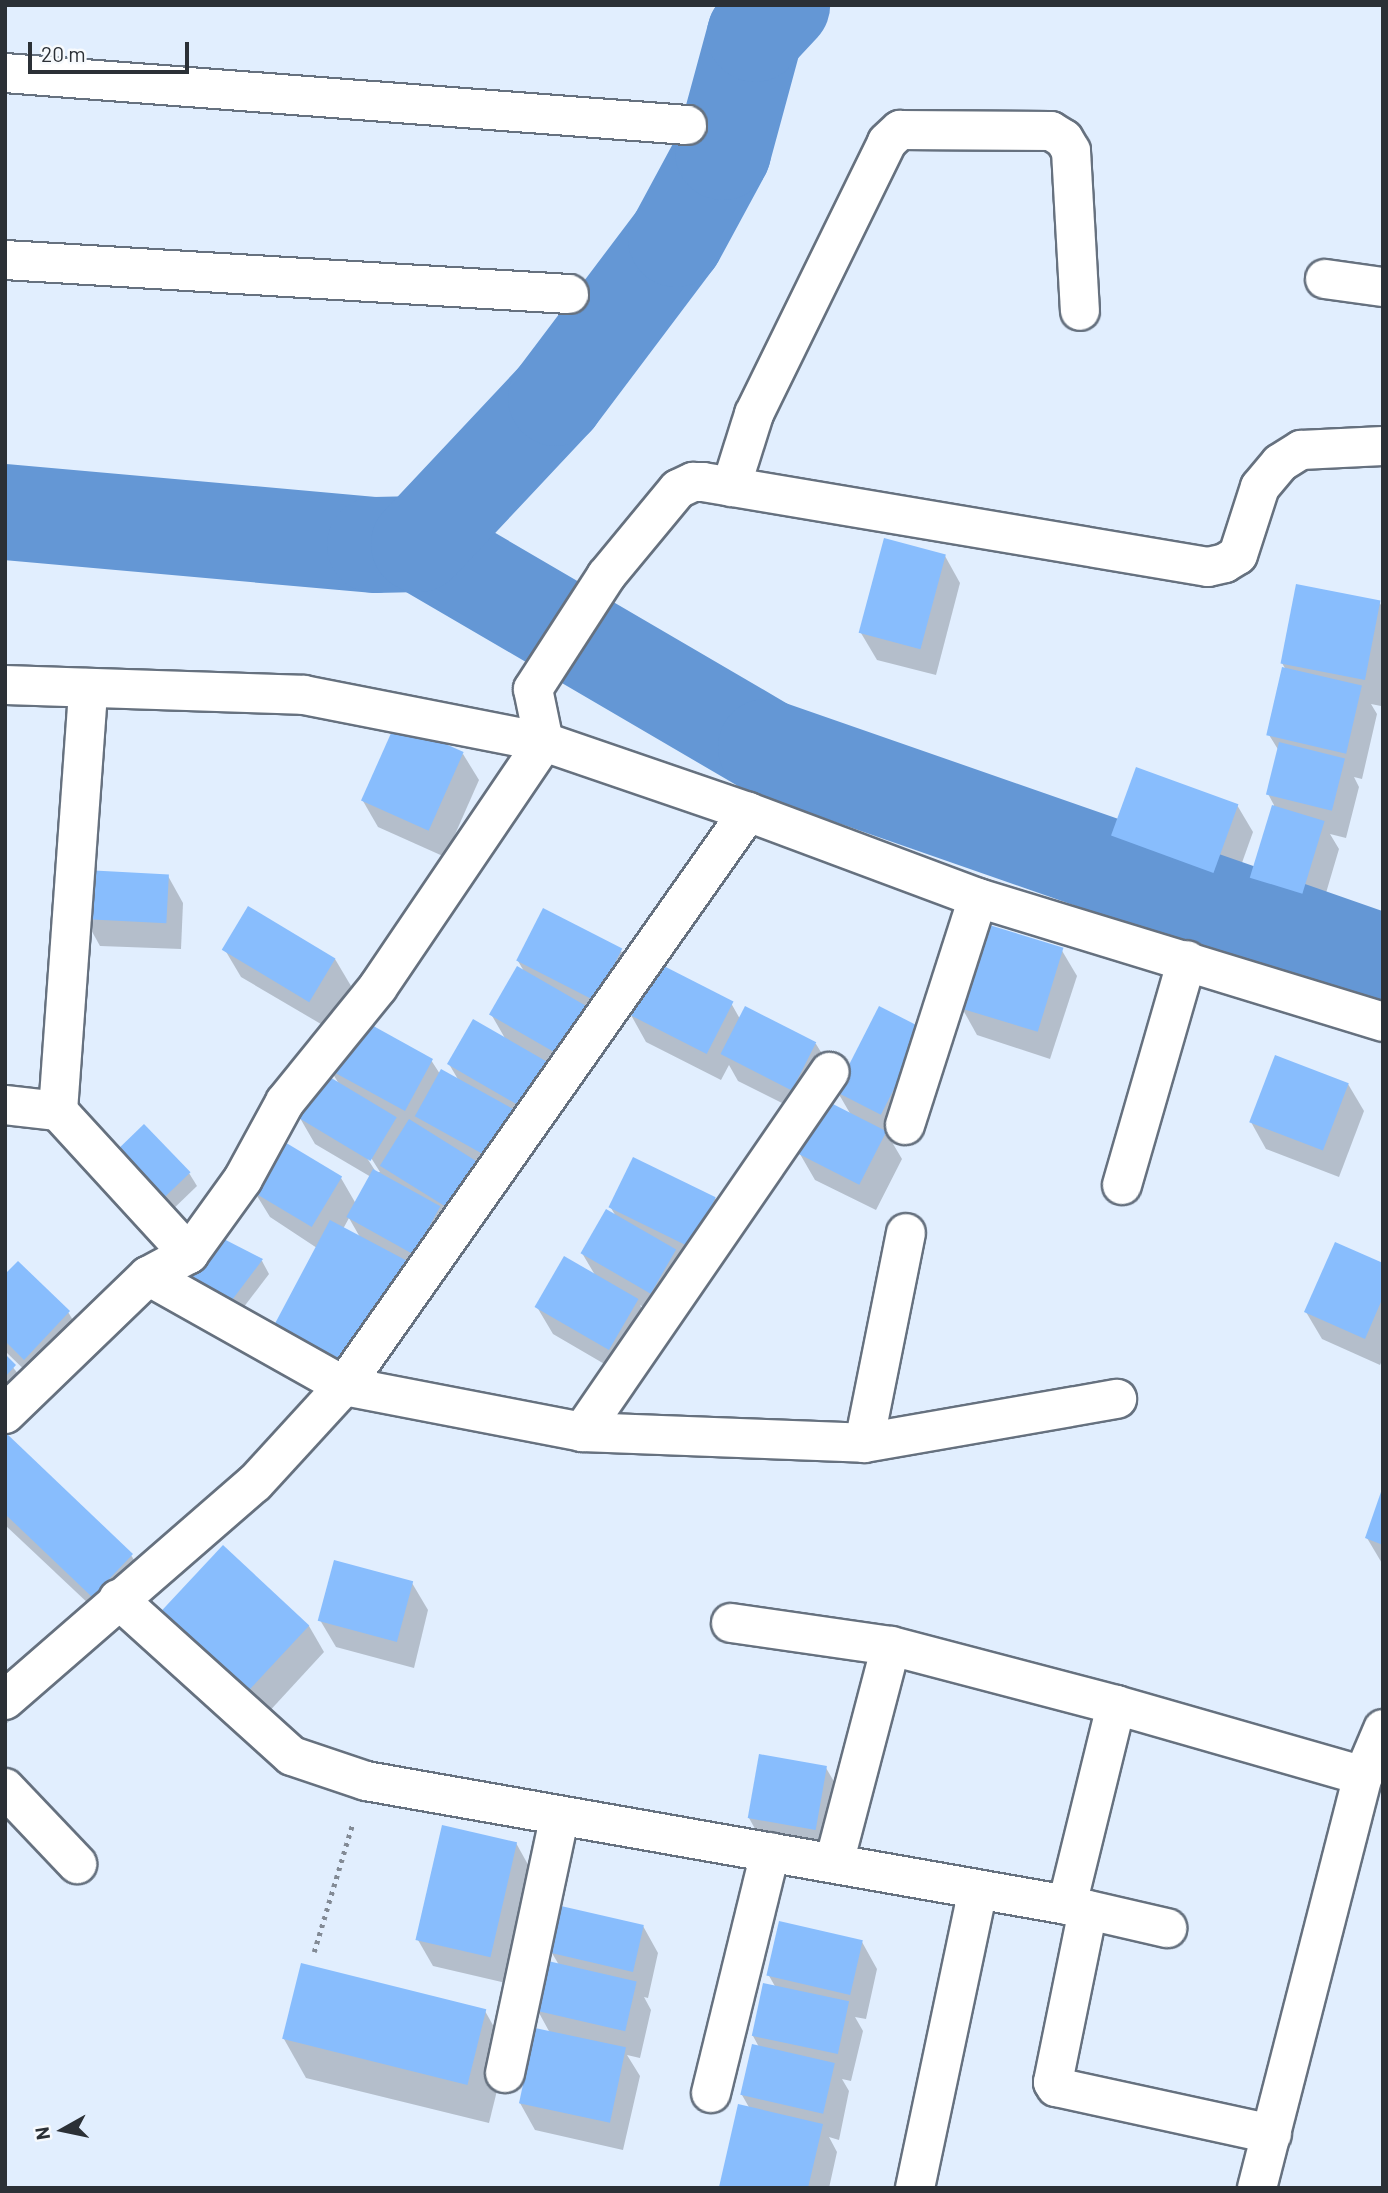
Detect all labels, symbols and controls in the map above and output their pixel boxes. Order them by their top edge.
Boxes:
scale bar [32,28,192,72]
text: 20 m [41,41,86,66]
north arrow [28,2095,98,2165]
text: N [29,2125,54,2141]

